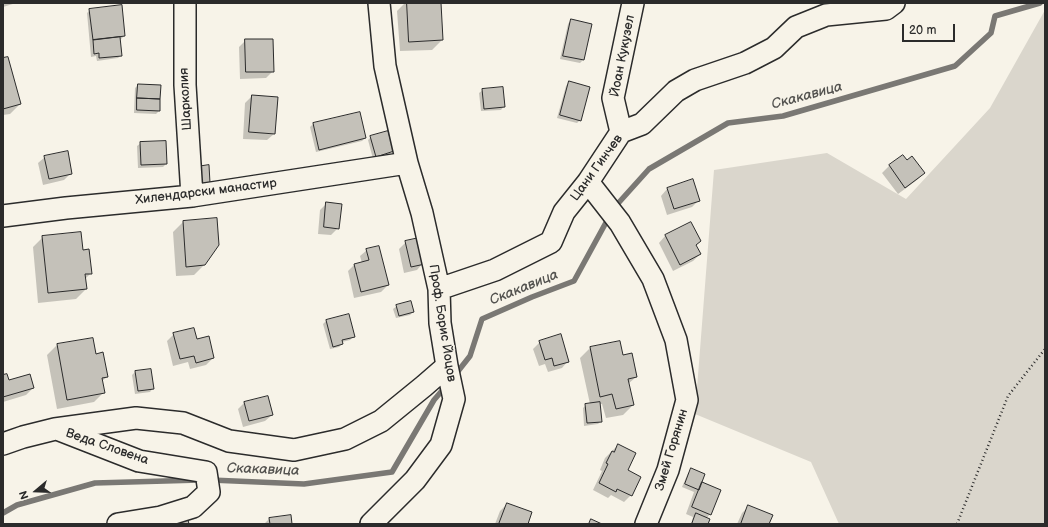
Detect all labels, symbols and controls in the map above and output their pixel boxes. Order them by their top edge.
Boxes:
street label: Йоан Кукузел [607,14,639,98]
scale bar [904,16,957,42]
text: 20 m [909,23,936,38]
street label: Шарколия [177,67,195,131]
water label: Скакавица [770,78,844,114]
street label: Цани Гинчев [568,132,626,204]
street label: Хилендарски манастир [134,176,278,208]
street label: Проф. Борис Йоцов [425,263,459,383]
water label: Скакавица [487,267,561,309]
street label: Змей Горянин [652,407,692,493]
street label: Веда Словена [63,426,151,468]
water label: Скакавица [226,460,300,480]
north arrow [16,471,56,511]
text: N [17,489,32,501]

